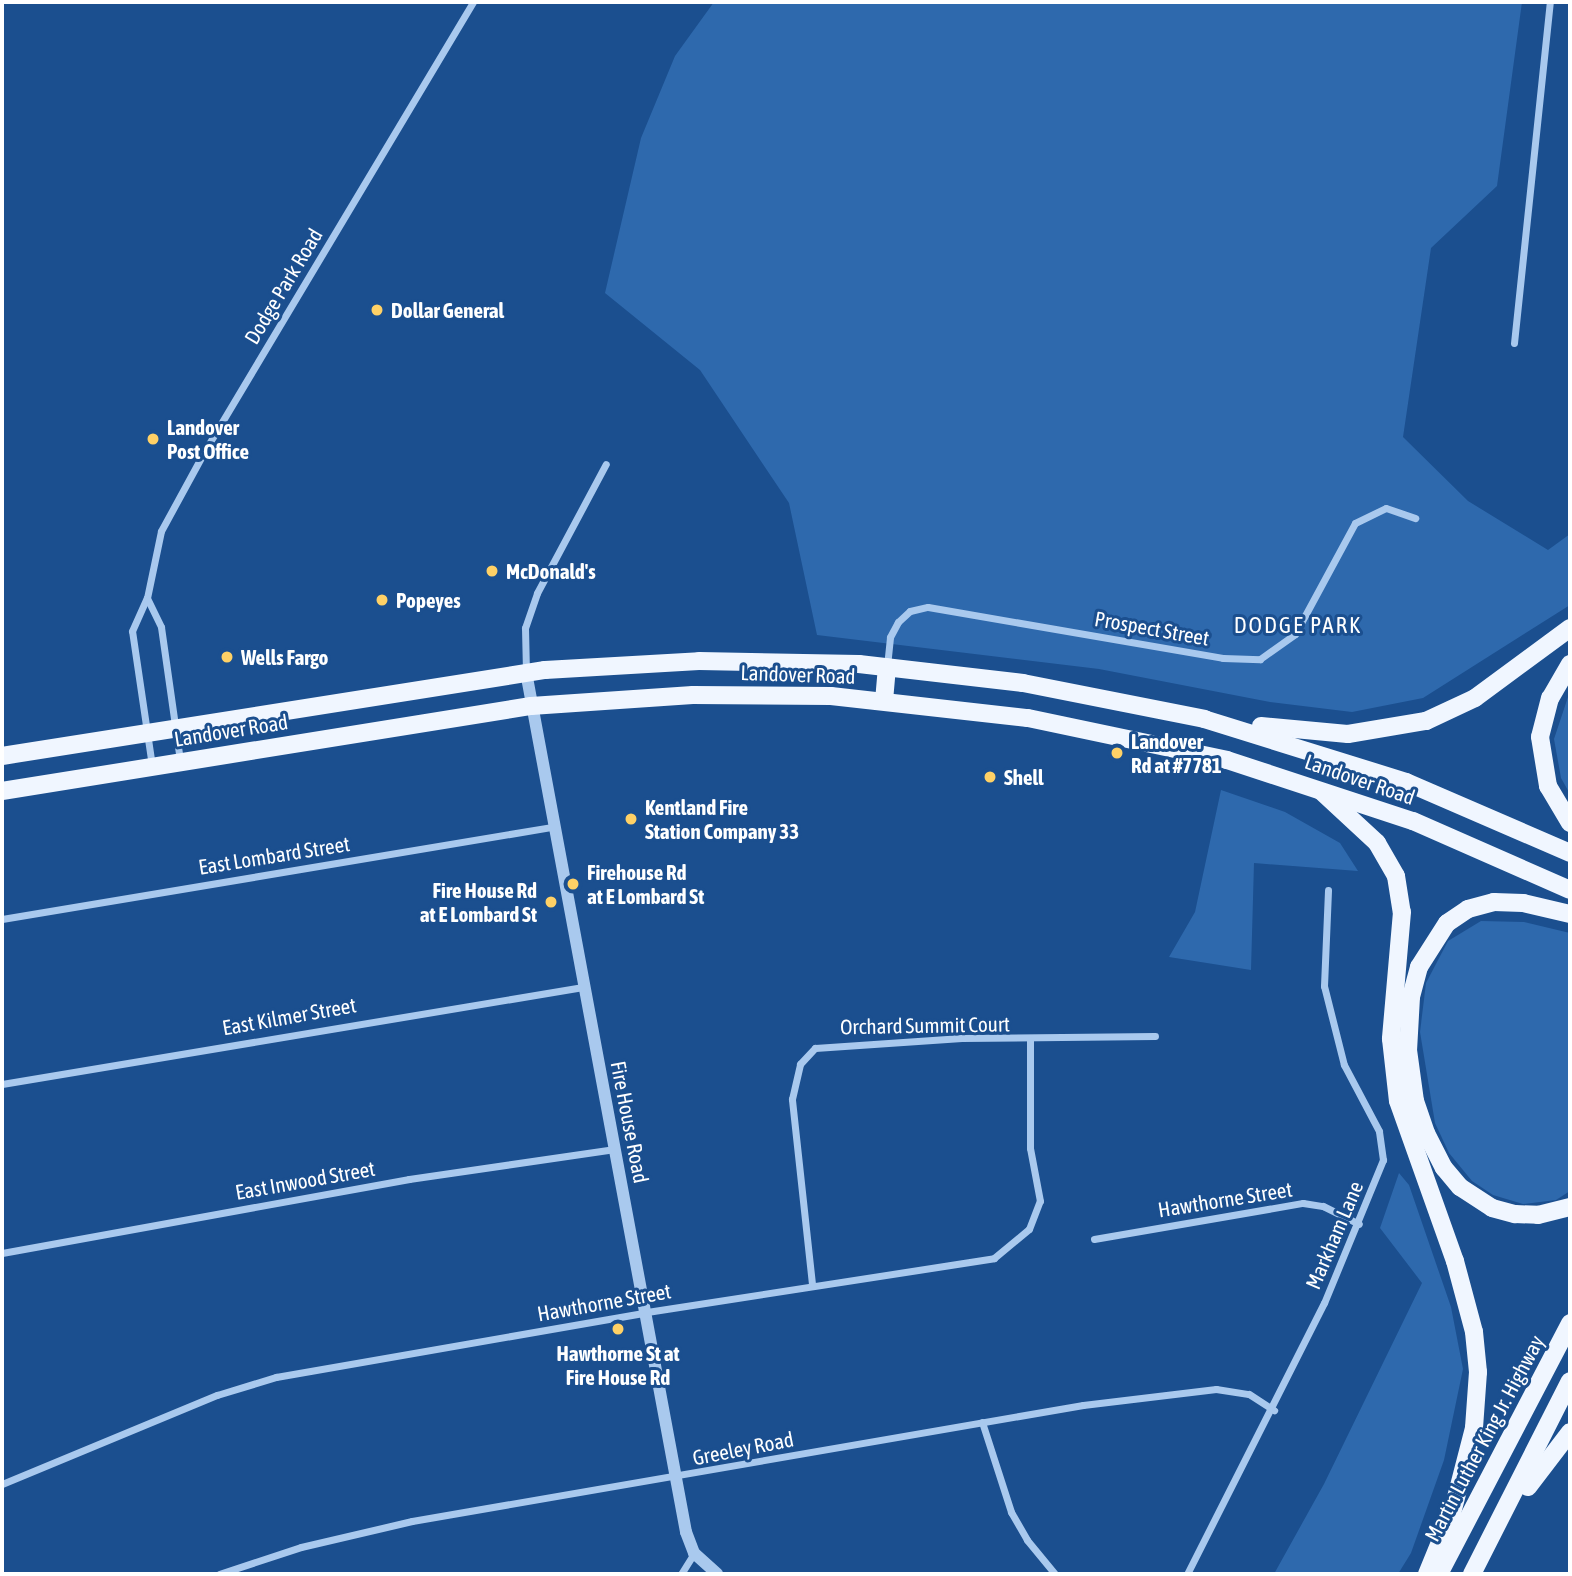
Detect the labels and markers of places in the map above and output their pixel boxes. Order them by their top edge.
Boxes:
place label: Dollar General [391,297,504,323]
marker: Dollar General [369,302,385,318]
place label: Landover Post Office [167,414,249,464]
marker: Landover Post Office [145,431,161,447]
place label: McDonald's [506,558,596,584]
marker: McDonald's [484,563,500,579]
place label: Popeyes [396,587,461,613]
marker: Popeyes [374,592,390,608]
place label: Wells Fargo [241,644,328,670]
marker: Wells Fargo [219,649,235,665]
place label: Landover Rd at #7781 [1131,728,1222,778]
marker: Landover Rd at #7781 [1109,745,1125,761]
place label: Shell [1004,764,1044,790]
marker: Shell [982,769,998,785]
place label: Kentland Fire Station Company 33 [645,794,799,844]
marker: Kentland Fire Station Company 33 [623,811,639,827]
place label: Firehouse Rd at E Lombard St [587,859,704,909]
marker: Firehouse Rd at E Lombard St [565,876,581,892]
place label: Fire House Rd at E Lombard St [420,877,537,927]
marker: Fire House Rd at E Lombard St [543,894,559,910]
marker: Hawthorne St at Fire House Rd [610,1321,626,1337]
place label: Hawthorne St at Fire House Rd [557,1340,679,1390]

